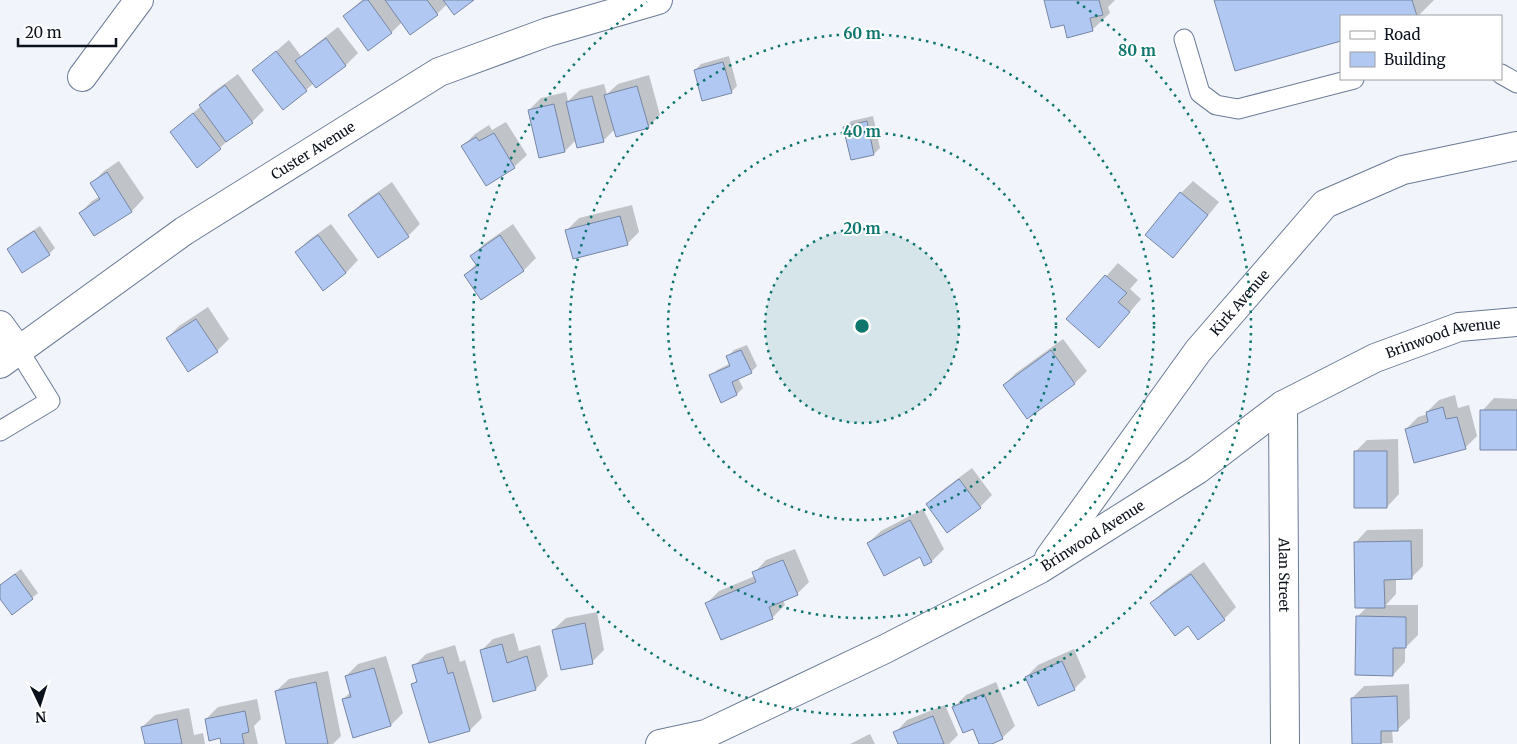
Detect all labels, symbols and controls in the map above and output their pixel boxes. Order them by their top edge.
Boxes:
scale bar [18,15,115,47]
legend [1340,15,1502,80]
text: 20 m [25,23,62,42]
text: 60 m [843,24,881,43]
text: Road [1384,25,1420,44]
text: 80 m [1118,41,1156,60]
text: Building [1384,50,1446,69]
street label: Custer Avenue [267,118,358,184]
text: 40 m [843,122,881,141]
text: 20 m [843,219,881,238]
street label: Kirk Avenue [1206,266,1273,340]
street label: Brinwood Avenue [1383,314,1501,362]
centre of rings [853,317,871,335]
street label: Brinwood Avenue [1038,496,1148,575]
street label: Alan Street [1275,537,1293,613]
north arrow [15,679,65,729]
text: N [35,708,47,726]

